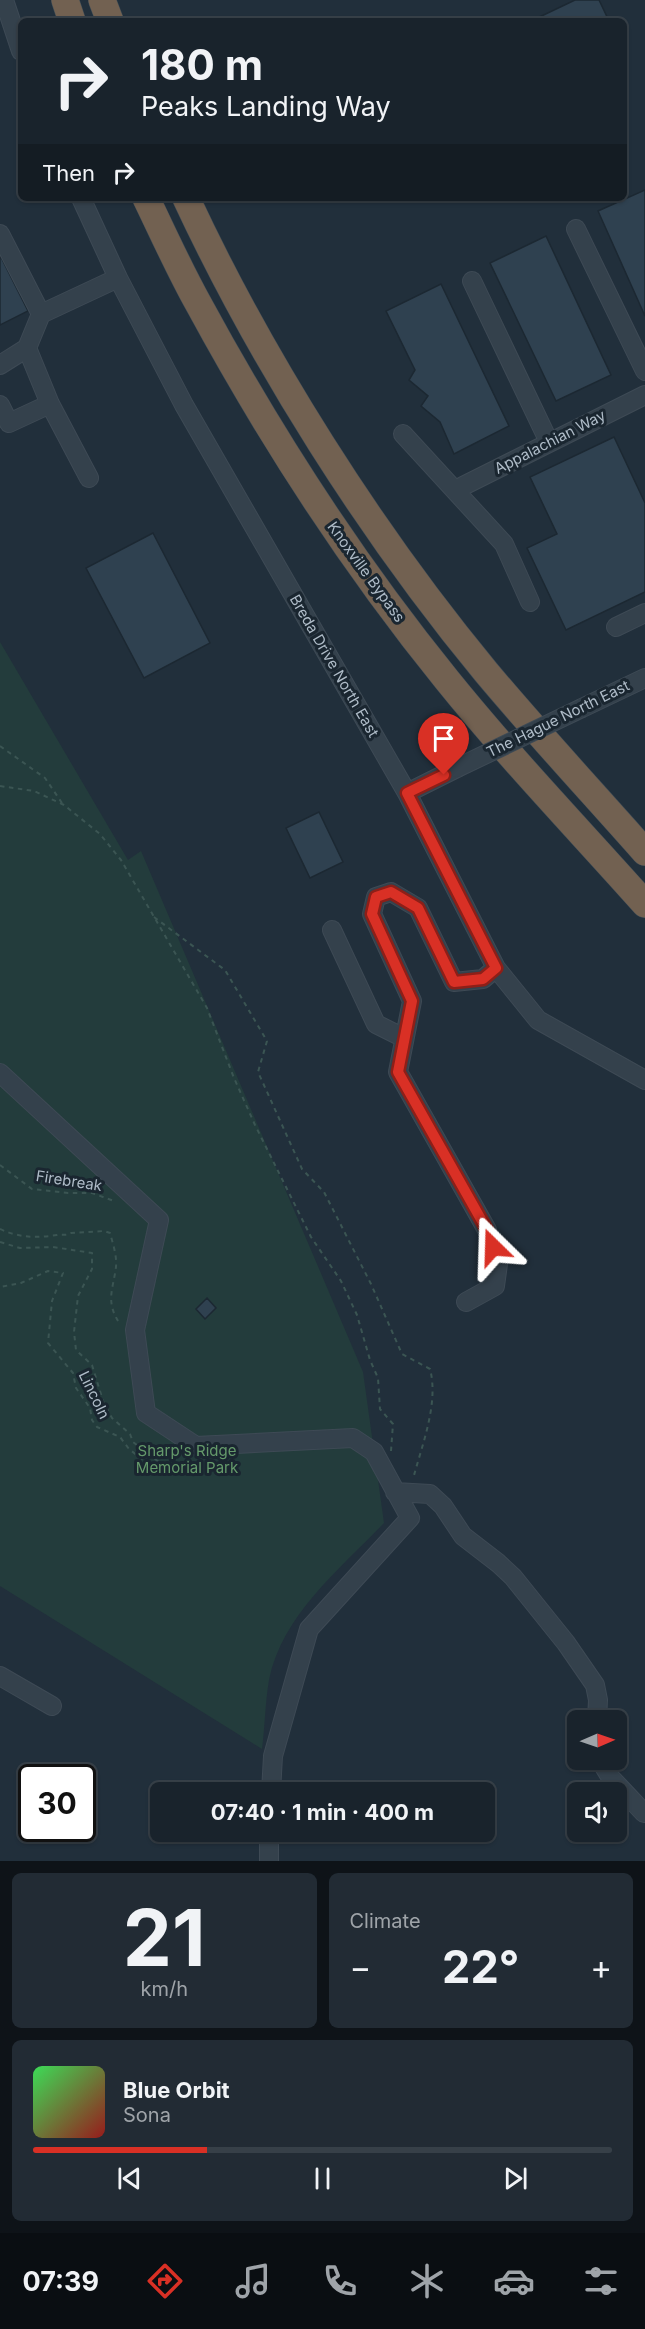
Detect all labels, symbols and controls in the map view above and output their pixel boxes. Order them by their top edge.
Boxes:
text: 180 m [141,39,263,90]
icon: right [42,42,120,120]
text: Peaks Landing Way [141,90,391,123]
icon: right [107,156,140,189]
text: Then [42,160,95,186]
street label: Appalachian Way [491,405,609,478]
street label: Knoxville Bypass [323,518,409,626]
street label: Breda Drive North East [286,591,383,741]
street label: The Hague North East [483,676,632,761]
pin [418,713,469,775]
icon: arrive [427,722,460,755]
street label: Firebreak [35,1166,104,1195]
position arrow [461,1215,525,1279]
street label: Lincoln [75,1368,114,1422]
park label: Sharp's Ridge Memorial Park [136,1441,239,1477]
north arrow [567,1710,627,1770]
map controls [567,1710,627,1842]
speed limit sign: 30 [18,1764,96,1842]
button: sound [567,1782,627,1842]
text: 07:40 · 1 min · 400 m [211,1799,434,1825]
text: 21 [123,1890,206,1985]
text: Climate [350,1909,421,1933]
text: 22° [442,1939,519,1994]
text: − [350,1947,371,1987]
text: + [590,1947,612,1987]
text: km/h [140,1977,188,2001]
text: Blue Orbit [123,2077,230,2103]
text: Sona [123,2103,171,2127]
icon: previous [113,2162,146,2195]
icon: pause [306,2162,339,2195]
icon: next [499,2162,532,2195]
icon: directions [144,2260,186,2302]
icon: music [232,2260,274,2302]
icon: phone [319,2260,361,2302]
icon: climate [406,2260,448,2302]
icon: car [493,2260,535,2302]
icon: filters [580,2260,622,2302]
text: 07:39 [23,2265,99,2298]

